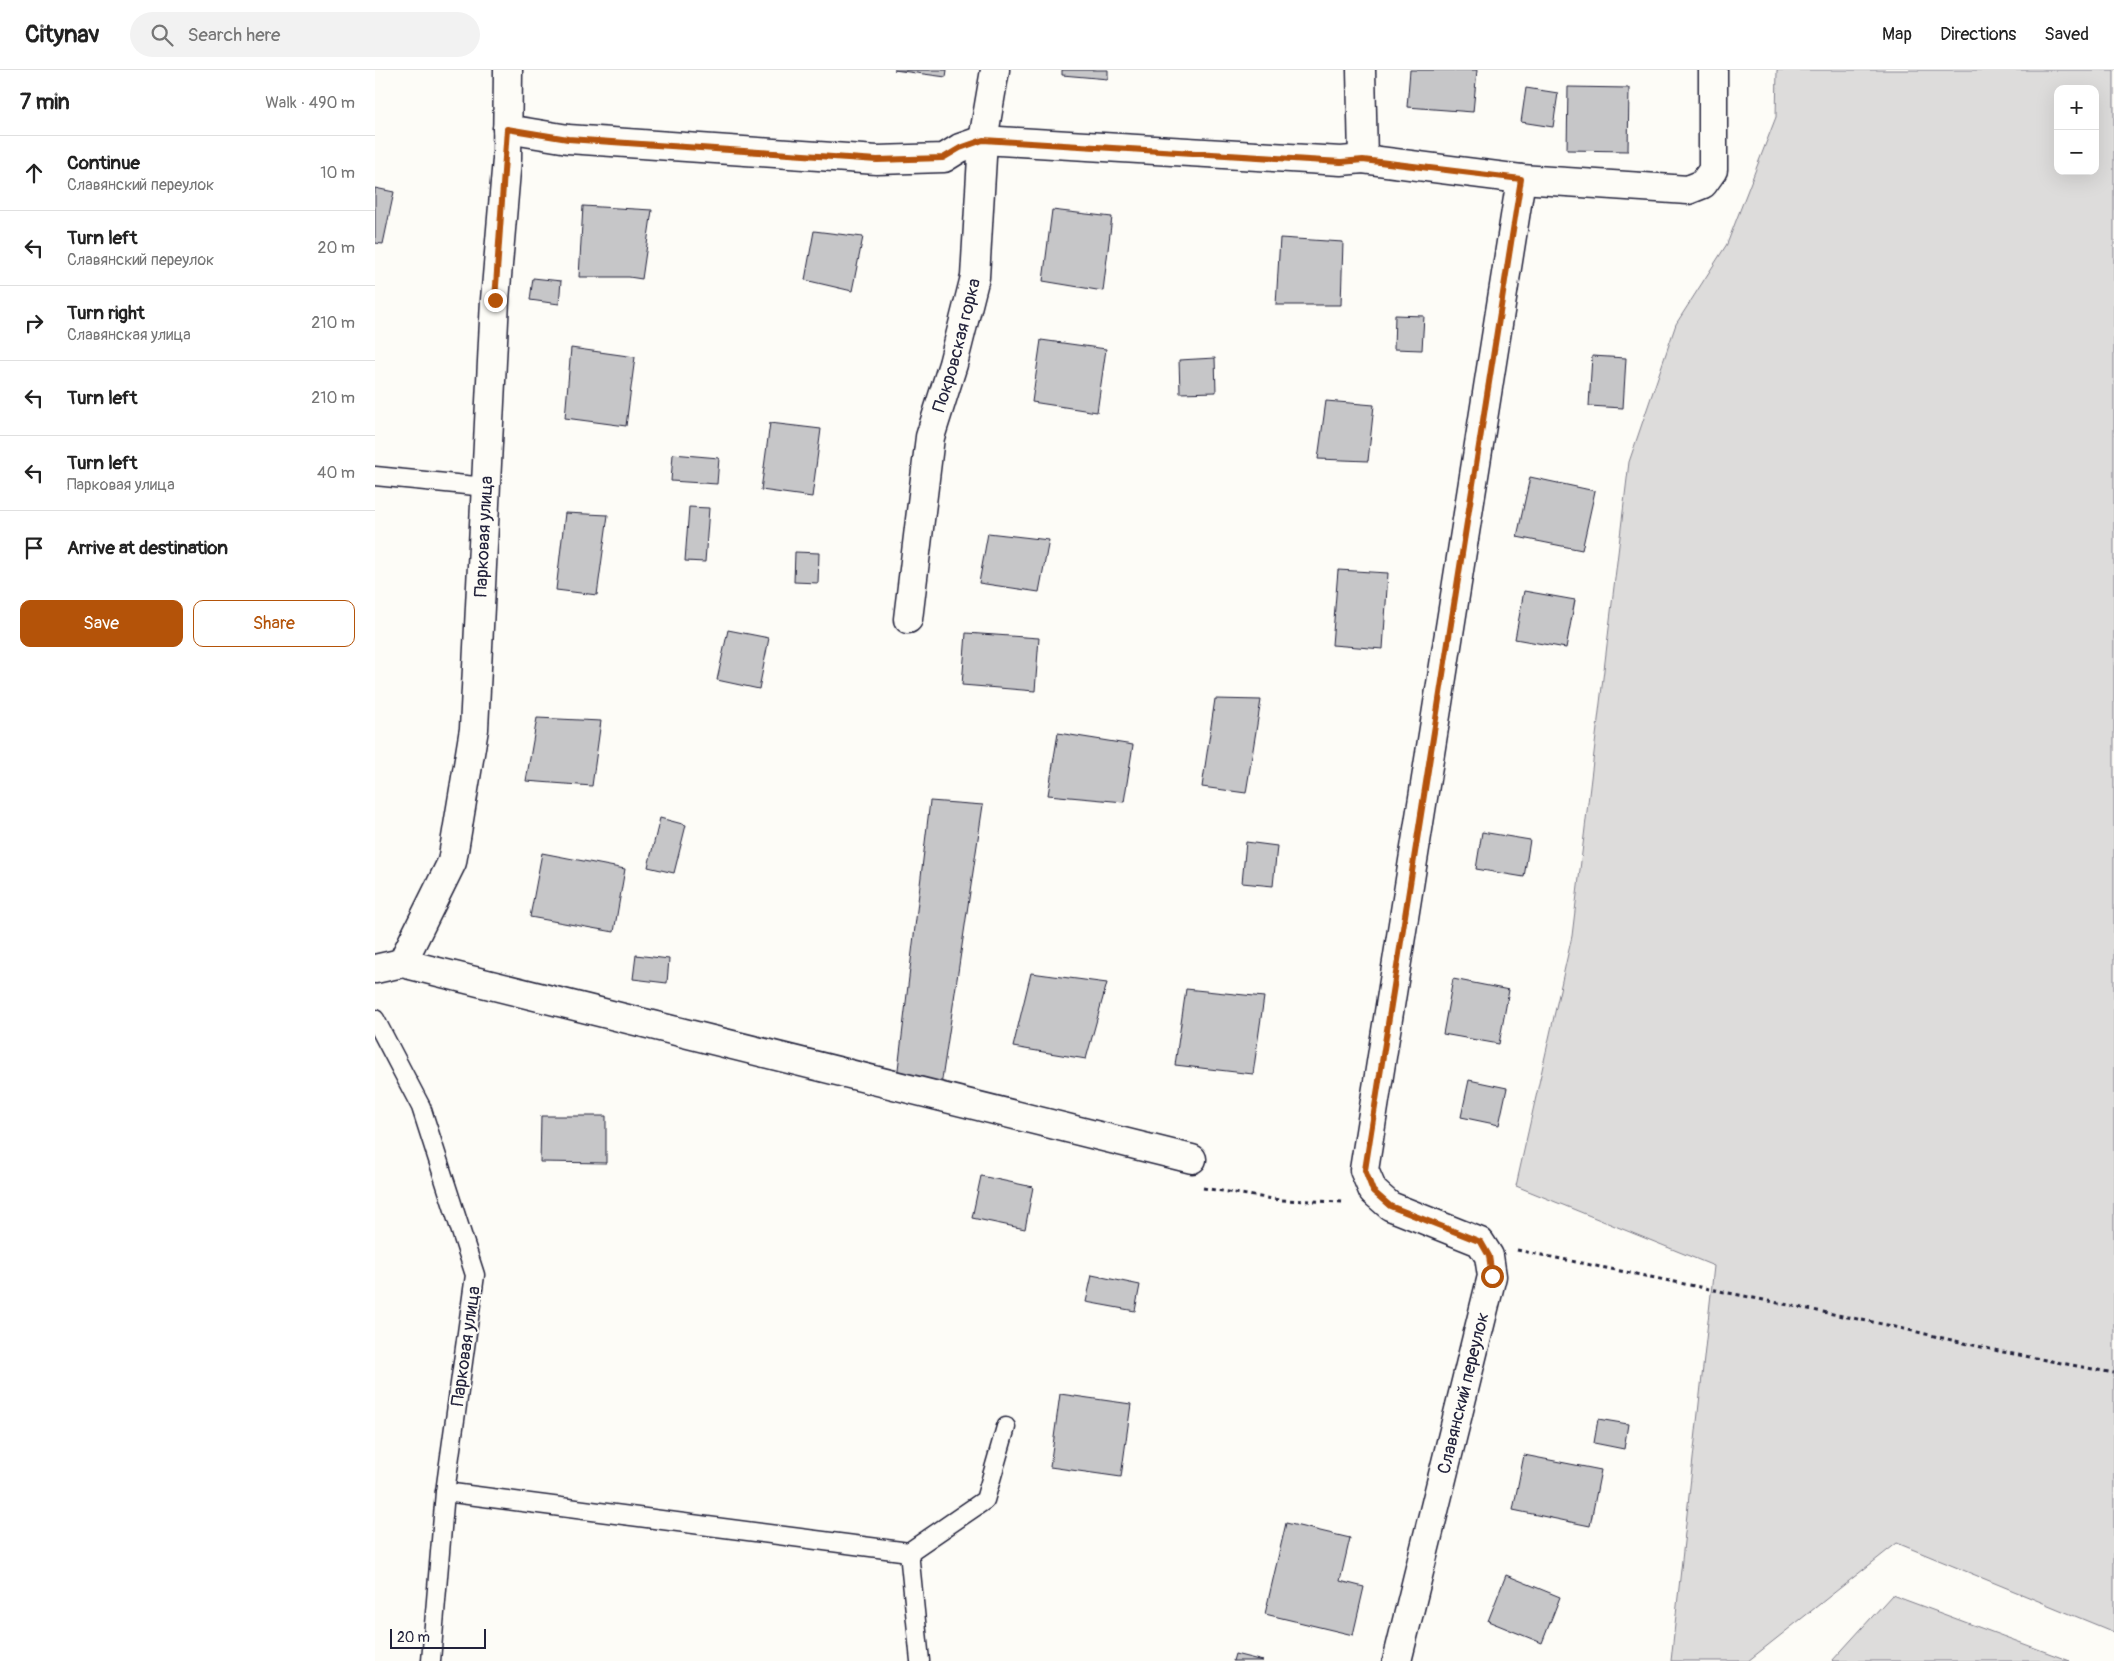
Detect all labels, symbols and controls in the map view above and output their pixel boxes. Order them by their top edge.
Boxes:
search box [130,12,480,57]
text: Citynav [25,20,100,49]
icon: search [148,21,176,49]
text: Search here [188,23,280,47]
text: Map [1882,23,1912,46]
text: Directions [1940,23,2016,46]
text: Saved [2044,23,2089,46]
map controls [2054,85,2099,175]
button: + [2054,85,2099,130]
text: 7 min [20,89,70,116]
text: Walk · 490 m [265,93,355,113]
button: − [2054,130,2099,175]
text: Continue [67,151,140,175]
icon: ahead [20,159,48,187]
text: 10 m [320,163,355,183]
text: Славянский переулок [67,175,214,195]
text: Turn left [67,226,137,250]
icon: left [20,234,48,262]
text: 20 m [317,238,355,258]
text: Славянский переулок [67,250,214,270]
street label: Покровская горка [927,276,986,415]
route end [484,289,507,312]
text: Turn right [67,301,145,325]
icon: right [20,309,48,337]
text: 210 m [311,313,355,333]
text: Славянская улица [67,325,191,345]
icon: left [20,384,48,412]
text: Turn left [67,386,137,410]
text: 210 m [311,388,355,408]
text: Turn left [67,451,137,475]
icon: left [20,459,48,487]
text: 40 m [317,463,355,483]
text: Парковая улица [67,475,175,495]
street label: Парковая улица [469,475,498,597]
icon: arrive [20,534,48,562]
text: Arrive at destination [67,536,228,560]
button: Save [20,600,183,647]
button: Share [193,600,355,647]
route start [1481,1265,1504,1288]
street label: Парковая улица [446,1284,486,1408]
street label: Славянский переулок [1432,1310,1494,1476]
scale bar [390,1626,486,1649]
text: 20 m [397,1629,430,1646]

